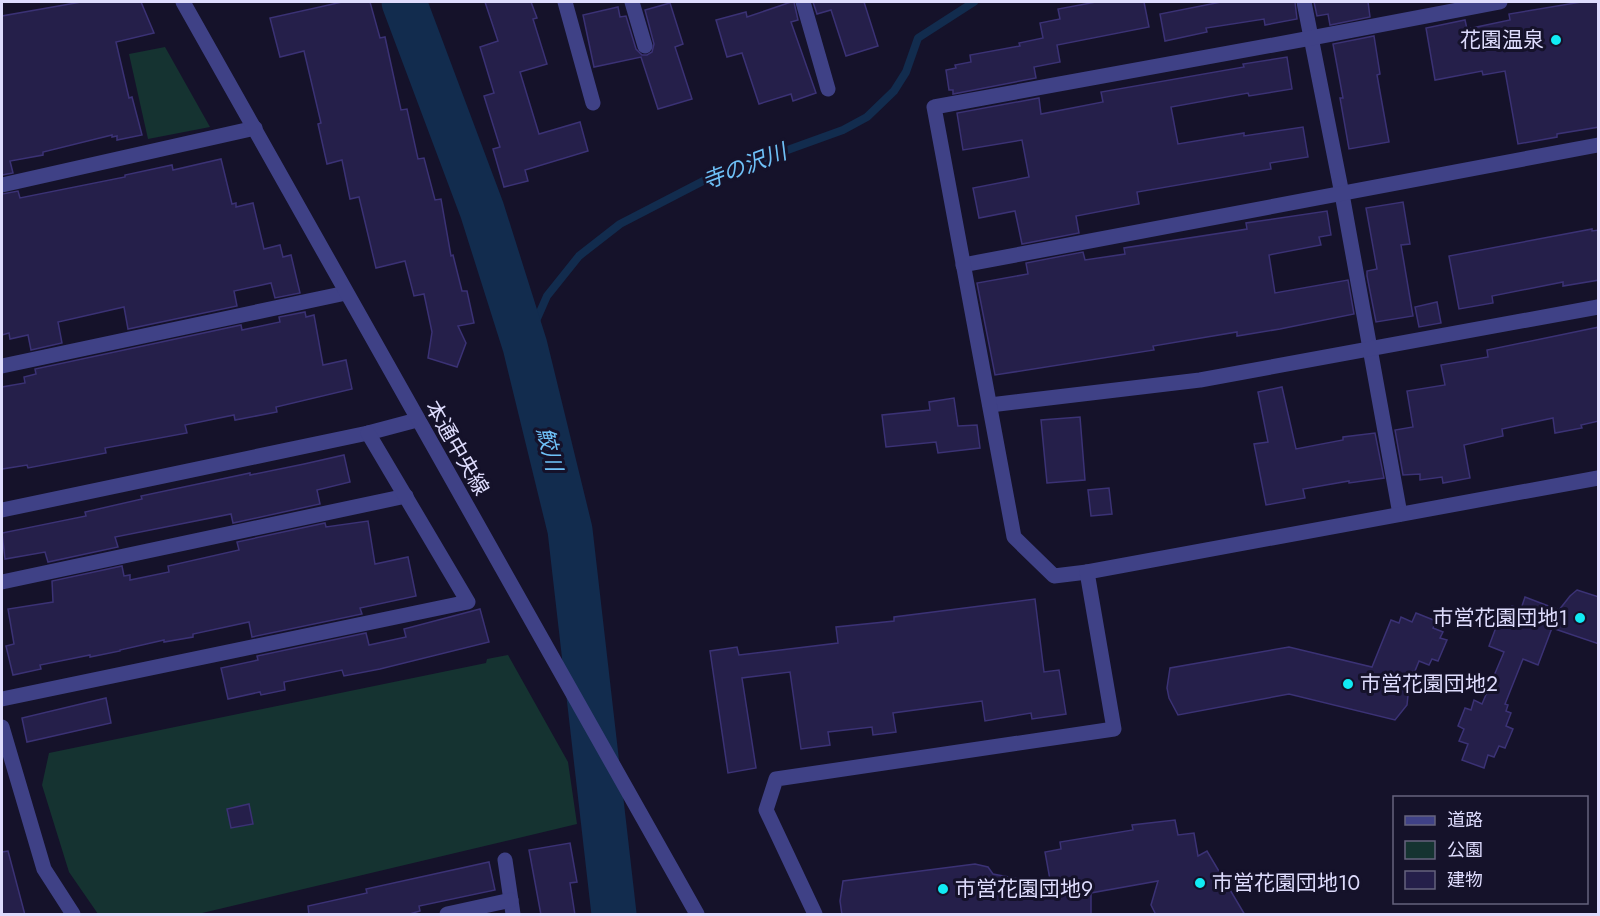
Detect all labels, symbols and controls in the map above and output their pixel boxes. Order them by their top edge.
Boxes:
place label: 花園温泉 [1460,25,1544,55]
marker: 花園温泉 [1549,33,1563,47]
water label: 寺の沢川 [697,135,793,197]
street label: 本通中央線 [418,395,496,501]
water label: 鮫川 [529,424,571,476]
place label: 市営花園団地1 [1433,603,1568,633]
marker: 市営花園団地1 [1573,611,1587,625]
place label: 市営花園団地2 [1360,669,1498,699]
marker: 市営花園団地2 [1341,677,1355,691]
legend [1393,796,1588,904]
text: 道路 [1447,807,1483,833]
text: 公園 [1447,837,1483,863]
text: 建物 [1447,867,1483,893]
place label: 市営花園団地10 [1212,868,1360,898]
place label: 市営花園団地9 [955,874,1093,904]
marker: 市営花園団地10 [1193,876,1207,890]
marker: 市営花園団地9 [936,882,950,896]

